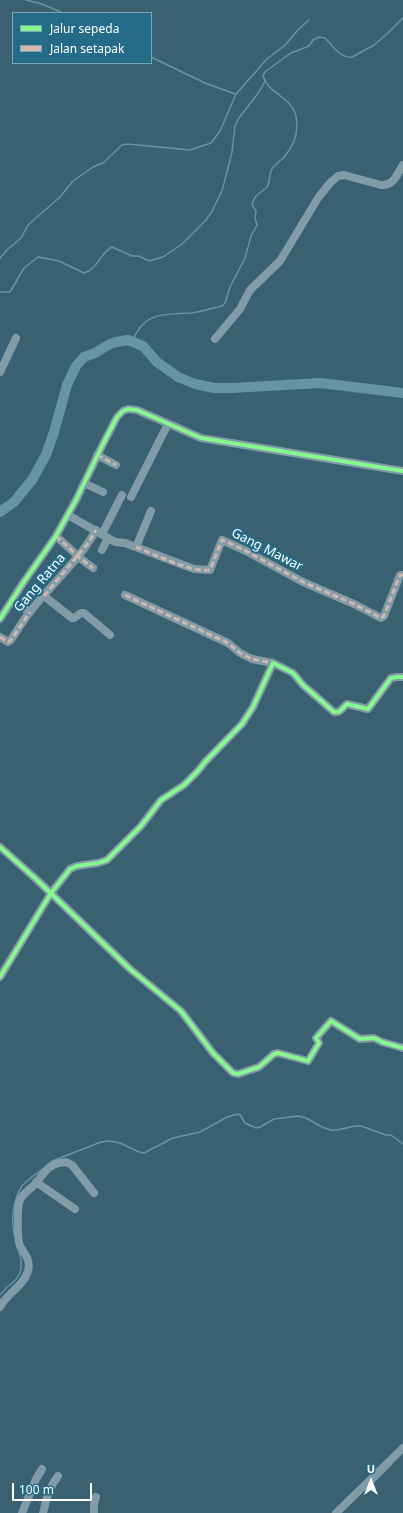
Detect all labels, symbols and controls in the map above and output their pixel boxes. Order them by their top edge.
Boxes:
legend [12,12,152,64]
text: Jalur sepeda [50,20,119,37]
text: Jalan setapak [50,40,124,57]
street label: Gang Mawar [229,525,305,575]
street label: Gang Ratna [11,551,69,615]
north arrow [351,1461,391,1501]
text: U [367,1461,375,1476]
scale bar [14,1475,94,1501]
text: 100 m [19,1481,54,1498]

